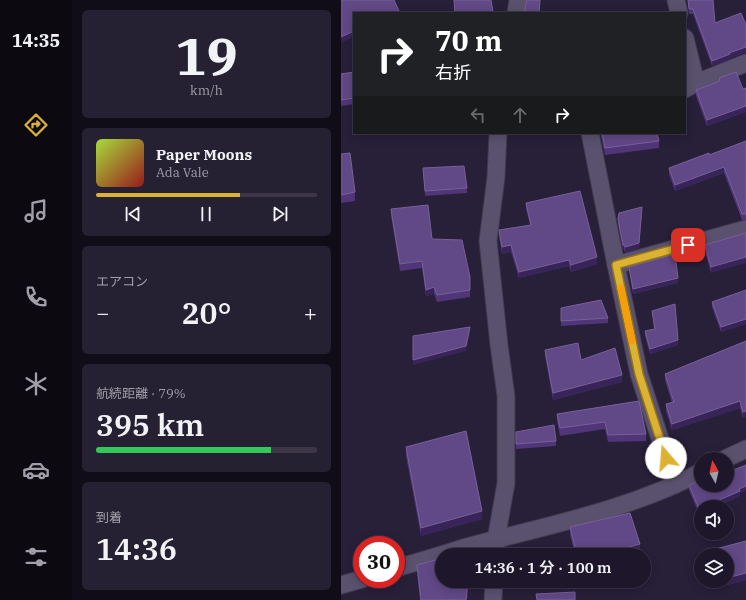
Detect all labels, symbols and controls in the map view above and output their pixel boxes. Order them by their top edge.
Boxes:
text: 19 [175,22,238,89]
text: 70 m [435,22,502,59]
icon: right [369,28,421,80]
text: 14:35 [12,29,60,52]
text: 右折 [435,61,471,84]
text: km/h [190,82,223,99]
icon: left [467,104,489,126]
icon: ahead [509,104,531,126]
icon: right [551,104,573,126]
icon: directions [22,111,50,139]
text: Paper Moons [156,145,252,164]
text: Ada Vale [156,164,209,181]
icon: music [22,197,50,225]
icon: previous [122,203,144,225]
icon: pause [195,203,217,225]
icon: next [269,203,291,225]
pin [671,228,705,262]
icon: arrive [677,234,699,256]
text: エアコン [96,273,148,290]
icon: phone [22,283,50,311]
text: 20° [181,293,232,332]
text: − [96,298,109,327]
text: + [304,298,317,327]
icon: climate [22,370,50,398]
text: 航続距離 · 79% [96,385,186,402]
text: 395 km [96,405,204,444]
position arrow [645,437,687,479]
north arrow [694,452,734,492]
map controls [694,452,734,588]
icon: car [22,456,50,484]
button: sound [694,500,734,540]
text: 到着 [96,509,122,526]
text: 14:36 [96,529,177,568]
speed limit sign: 30 [353,536,405,588]
icon: filters [22,543,50,571]
button: layers [694,548,734,588]
text: 14:36 · 1 分 · 100 m [474,558,612,577]

